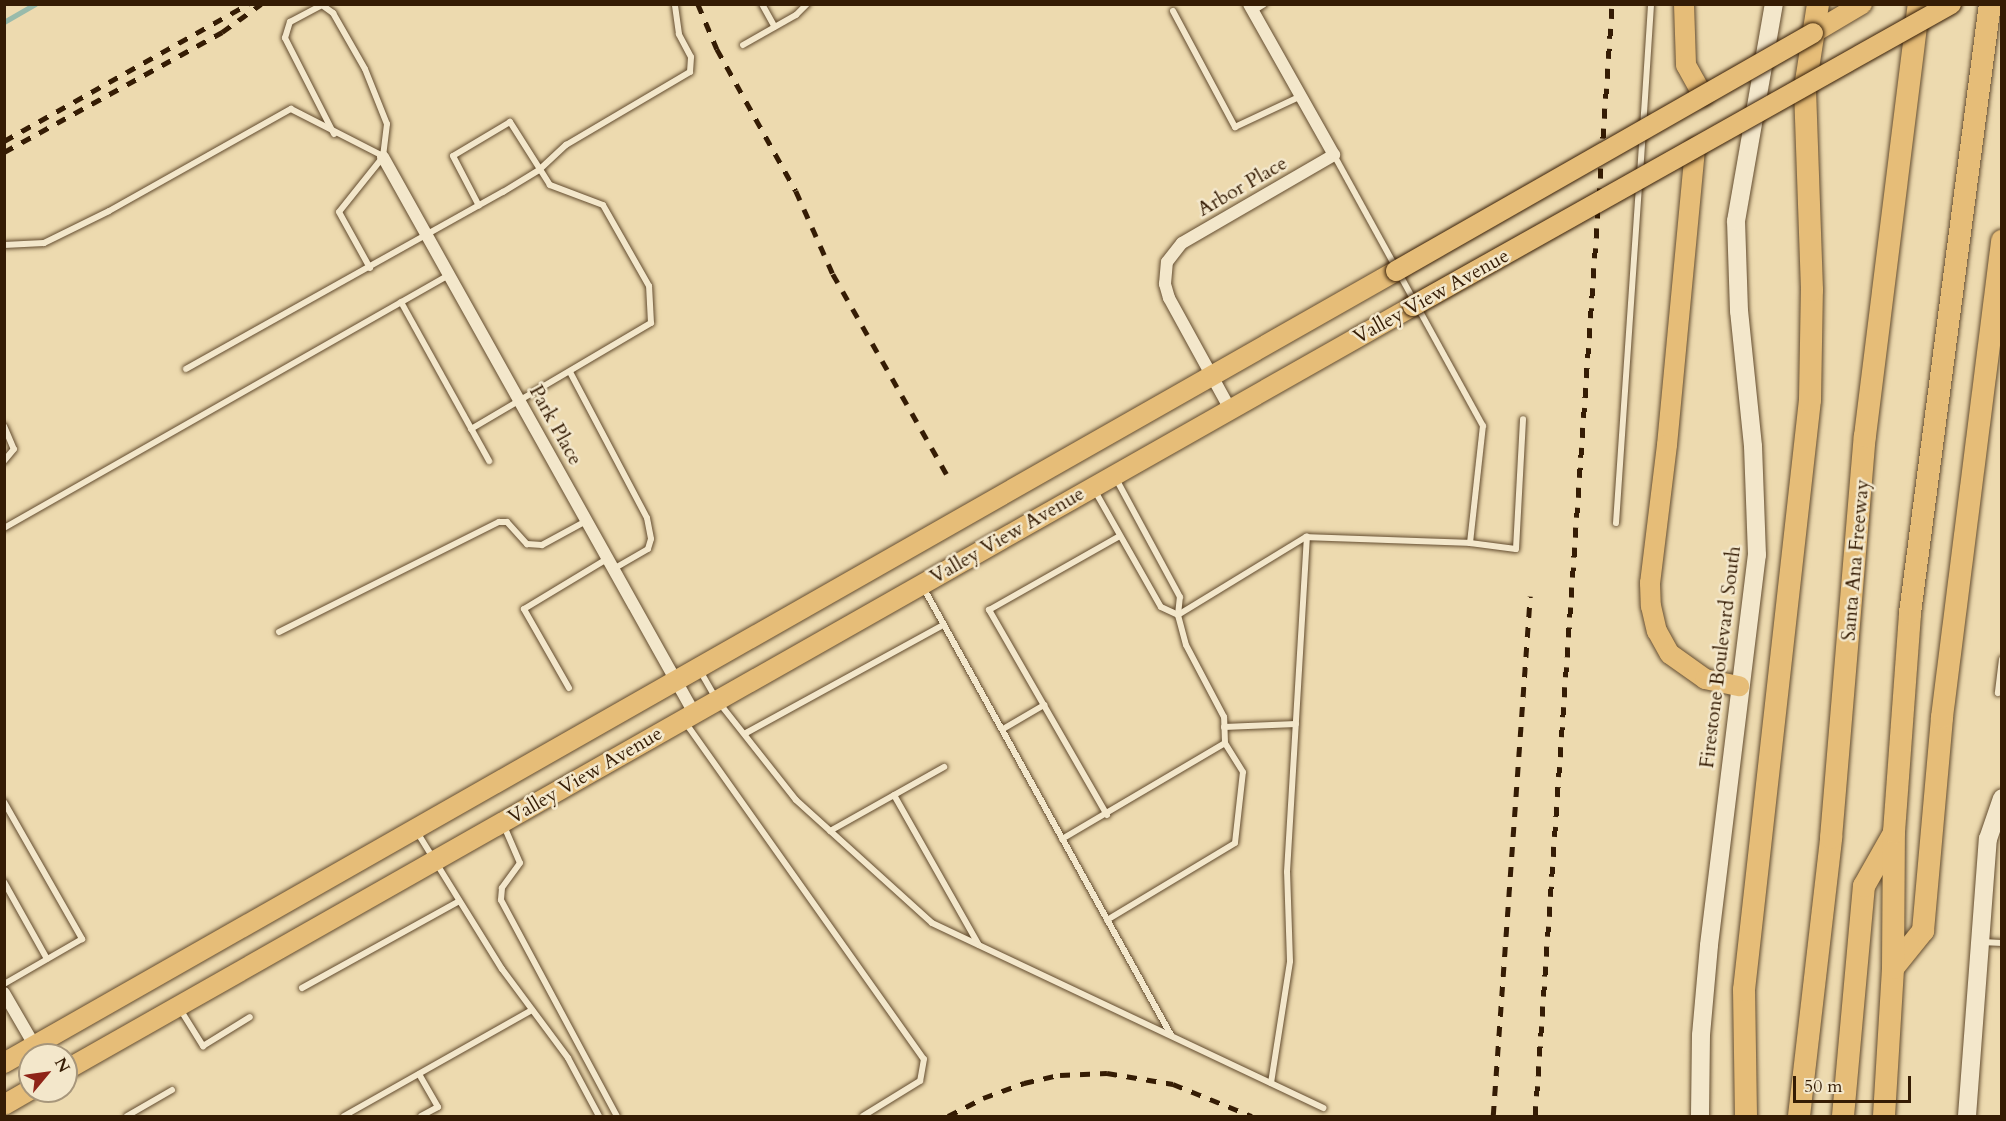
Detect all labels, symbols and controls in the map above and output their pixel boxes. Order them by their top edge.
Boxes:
street label: Arbor Place [1193,151,1291,221]
street label: Valley View Avenue [1349,243,1513,349]
street label: Park Place [524,381,588,469]
street label: Santa Ana Freeway [1836,478,1874,642]
street label: Valley View Avenue [926,481,1088,589]
street label: Firestone Boulevard South [1694,544,1746,770]
street label: Valley View Avenue [504,721,666,829]
north arrow [18,1043,78,1103]
text: N [49,1054,75,1077]
scale bar [1796,1064,1914,1102]
text: 50 m [1804,1074,1843,1099]

